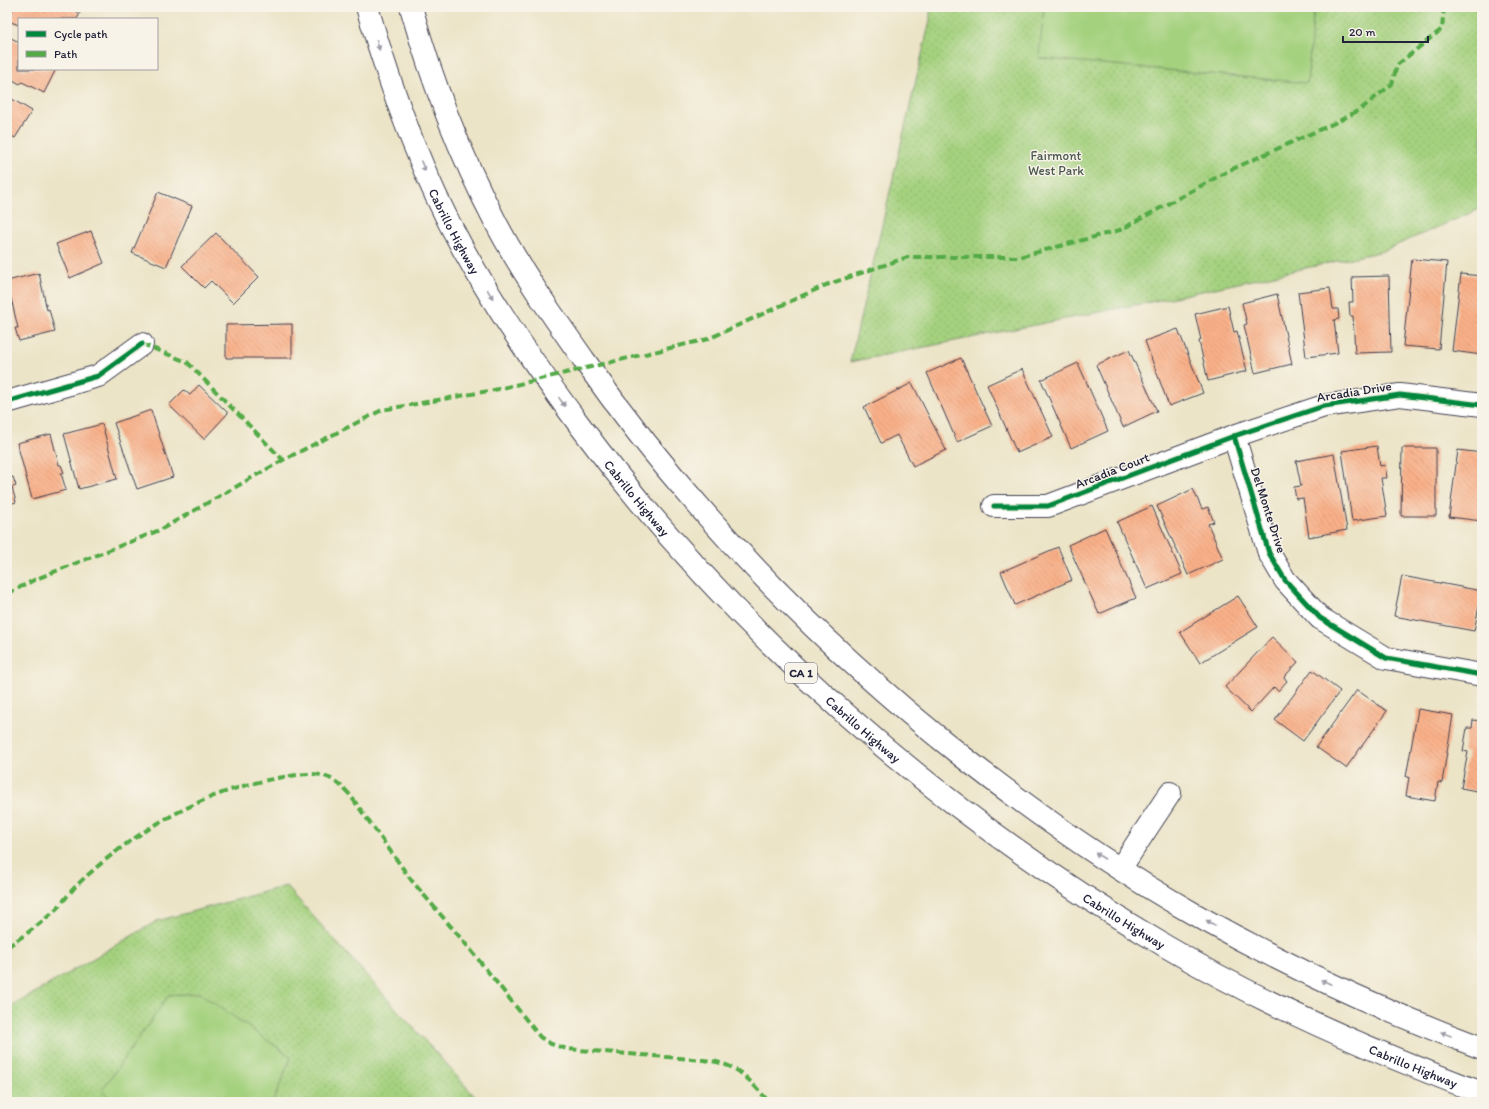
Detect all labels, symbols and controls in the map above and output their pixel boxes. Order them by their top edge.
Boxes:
legend [18,18,158,70]
scale bar [1343,18,1428,44]
text: 20 m [1349,25,1376,39]
text: Cycle path [54,27,108,41]
one-way arrow [375,39,381,51]
text: Path [54,47,77,61]
park label: Fairmont West Park [1028,148,1084,178]
one-way arrow [420,161,426,172]
street label: Cabrillo Highway [426,186,483,277]
one-way arrow [486,288,493,300]
street label: Arcadia Drive [1316,378,1393,405]
one-way arrow [558,397,566,407]
street label: Arcadia Court [1073,449,1152,492]
street label: Cabrillo Highway [601,457,673,539]
street label: Del Monte Drive [1248,466,1289,555]
road number: CA 1 [785,663,817,683]
street label: Cabrillo Highway [823,693,904,766]
one-way arrow [1094,852,1105,860]
street label: Cabrillo Highway [1080,890,1168,952]
one-way arrow [1205,920,1217,926]
one-way arrow [1321,979,1332,985]
one-way arrow [1439,1031,1451,1037]
street label: Cabrillo Highway [1367,1042,1460,1091]

